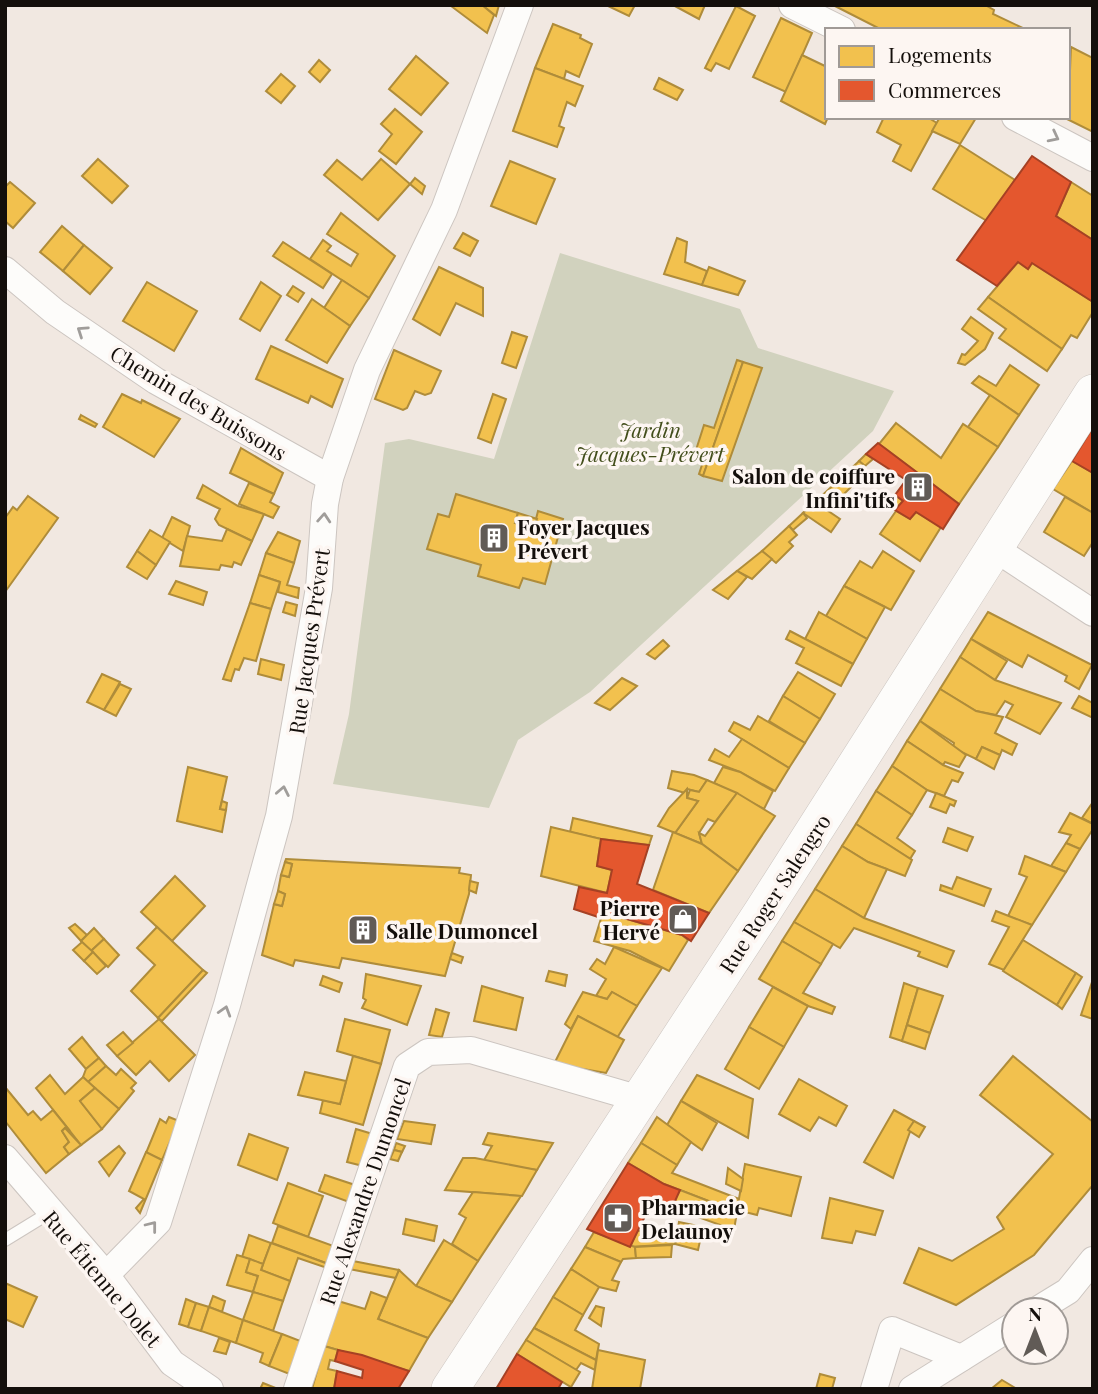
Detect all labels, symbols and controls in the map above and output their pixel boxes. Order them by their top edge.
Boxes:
legend [825,28,1070,119]
text: Logements [888,40,992,68]
text: Commerces [888,75,1001,103]
one-way arrow [1047,129,1059,143]
one-way arrow [77,327,90,339]
street label: Chemin des Buissons [106,338,292,466]
park label: Jardin Jacques-Prévert [576,415,725,467]
place label: Salon de coiffure Infini'tifs [732,461,895,513]
building icon: Salon de coiffure Infini'tifs [901,470,935,504]
one-way arrow [316,512,331,523]
place label: Foyer Jacques Prévert [517,512,650,564]
building icon: Foyer Jacques Prévert [477,521,511,555]
street label: Rue Jacques Prévert [281,546,335,736]
one-way arrow [275,785,290,797]
street label: Rue Roger Salengro [712,808,836,978]
place label: Pierre Hervé [600,893,660,945]
shop icon: Pierre Hervé [666,902,700,936]
building icon: Salle Dumoncel [346,913,380,947]
place label: Salle Dumoncel [386,916,538,944]
one-way arrow [217,1005,231,1018]
street label: Rue Alexandre Dumoncel [312,1074,416,1308]
place label: Pharmacie Delaunoy [641,1192,745,1244]
pharmacy icon: Pharmacie Delaunoy [601,1201,635,1235]
street label: Rue Étienne Dolet [38,1204,169,1353]
one-way arrow [144,1221,157,1233]
north arrow [1000,1296,1070,1366]
text: N [1028,1300,1042,1326]

